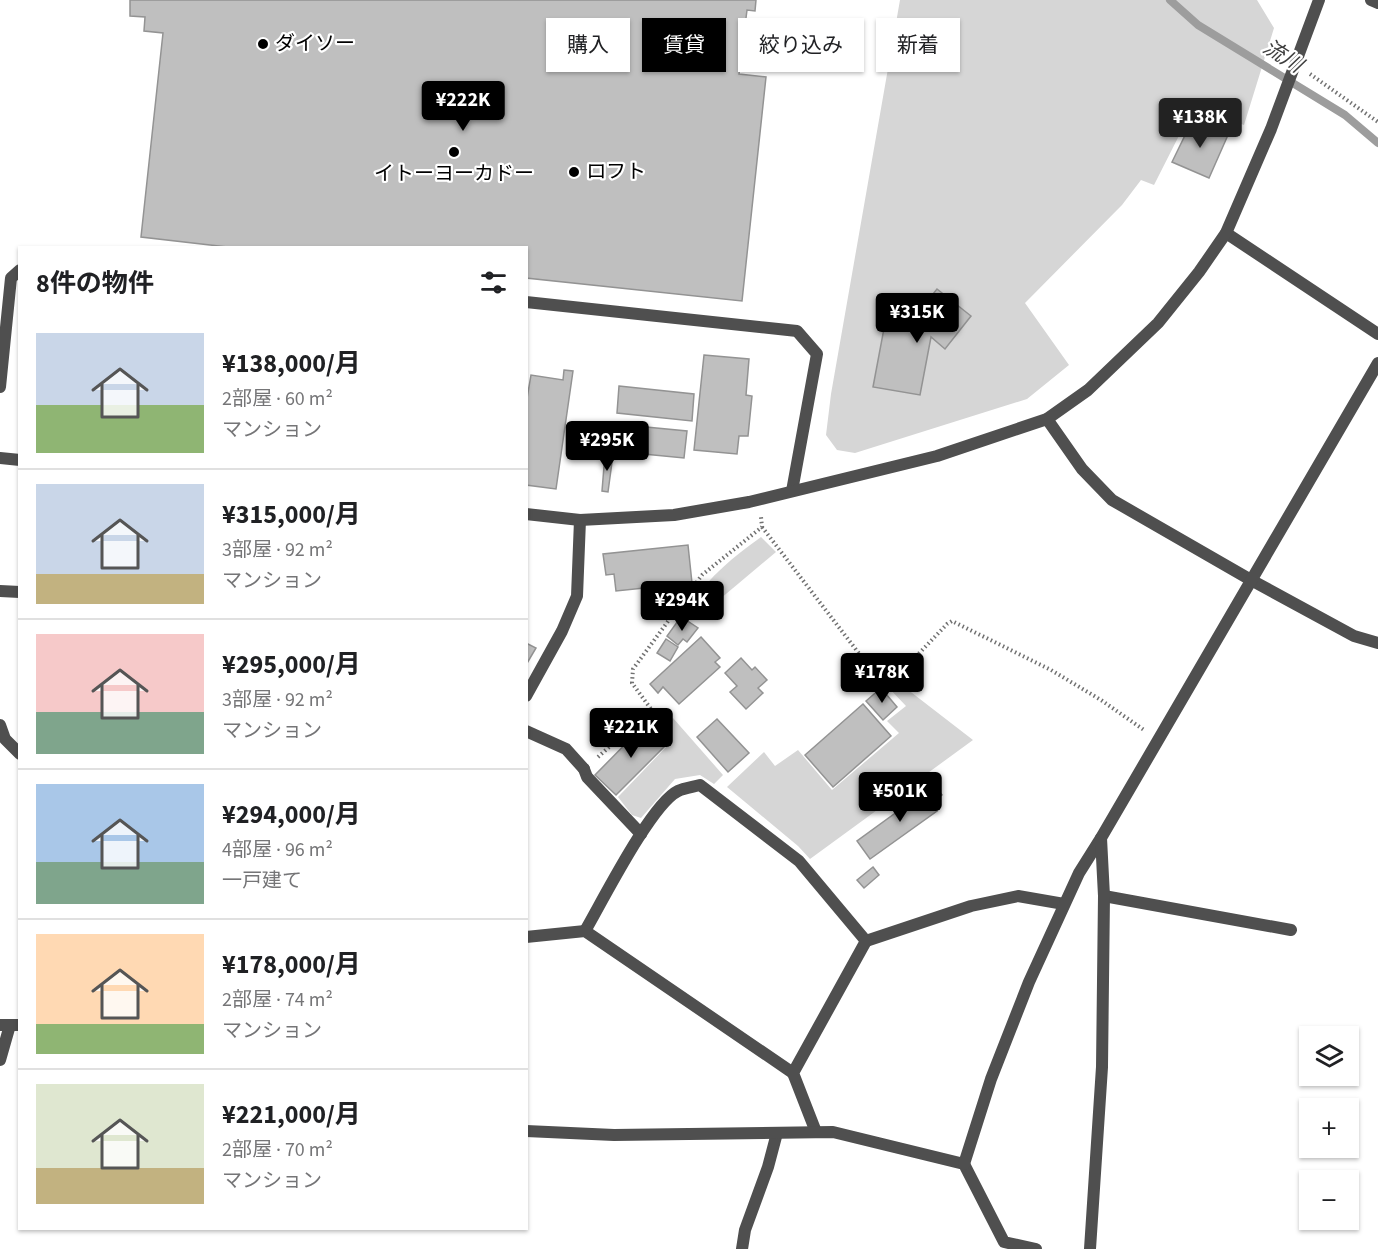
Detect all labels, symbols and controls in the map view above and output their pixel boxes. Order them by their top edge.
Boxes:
chip: 購入 [546,18,630,72]
chip: 賃貸 [642,18,726,72]
chip: 絞り込み [738,18,864,72]
chip: 新着 [876,18,960,72]
place label: ダイソー [275,30,355,58]
water label: 流川 [1257,32,1310,81]
marker: ダイソー [256,37,270,51]
pin: ¥222K [421,81,505,132]
text: ¥222K [436,86,490,114]
pin: ¥138K [1158,98,1242,149]
text: ¥138K [1173,103,1227,131]
marker: イトーヨーカドー [447,145,461,159]
place label: ロフト [586,158,646,186]
place label: イトーヨーカドー [374,160,534,188]
marker: ロフト [567,165,581,179]
text: 8件の物件 [36,265,154,302]
icon: filters [477,266,510,299]
pin: ¥315K [875,293,959,344]
text: ¥315K [890,298,944,326]
text: ¥138,000/月 [222,345,361,382]
icon: home [84,357,156,429]
text: 2部屋 · 60 m² [222,385,333,413]
text: マンション [222,416,322,444]
pin: ¥295K [565,421,649,472]
text: ¥295K [580,426,634,454]
text: ¥315,000/月 [222,496,361,533]
icon: home [84,508,156,580]
text: 3部屋 · 92 m² [222,536,333,564]
text: マンション [222,567,322,595]
pin: ¥294K [640,581,724,632]
text: ¥294K [655,586,709,614]
text: ¥295,000/月 [222,646,361,683]
pin: ¥178K [840,653,924,704]
icon: home [84,658,156,730]
text: ¥178K [855,658,909,686]
text: 3部屋 · 92 m² [222,686,333,714]
pin: ¥221K [589,708,673,759]
text: ¥221K [604,713,658,741]
text: マンション [222,717,322,745]
pin: ¥501K [858,772,942,823]
text: ¥501K [873,777,927,805]
text: ¥294,000/月 [222,796,361,833]
icon: home [84,808,156,880]
text: 4部屋 · 96 m² [222,836,333,864]
text: 一戸建て [222,867,302,895]
text: ¥178,000/月 [222,946,361,983]
icon: home [84,958,156,1030]
text: 2部屋 · 74 m² [222,986,333,1014]
text: マンション [222,1017,322,1045]
map controls [1299,1026,1359,1230]
button: layers [1299,1026,1359,1086]
text: ¥221,000/月 [222,1096,361,1133]
button: + [1299,1098,1359,1158]
icon: home [84,1108,156,1180]
text: 2部屋 · 70 m² [222,1136,333,1164]
text: マンション [222,1167,322,1195]
button: − [1299,1170,1359,1230]

